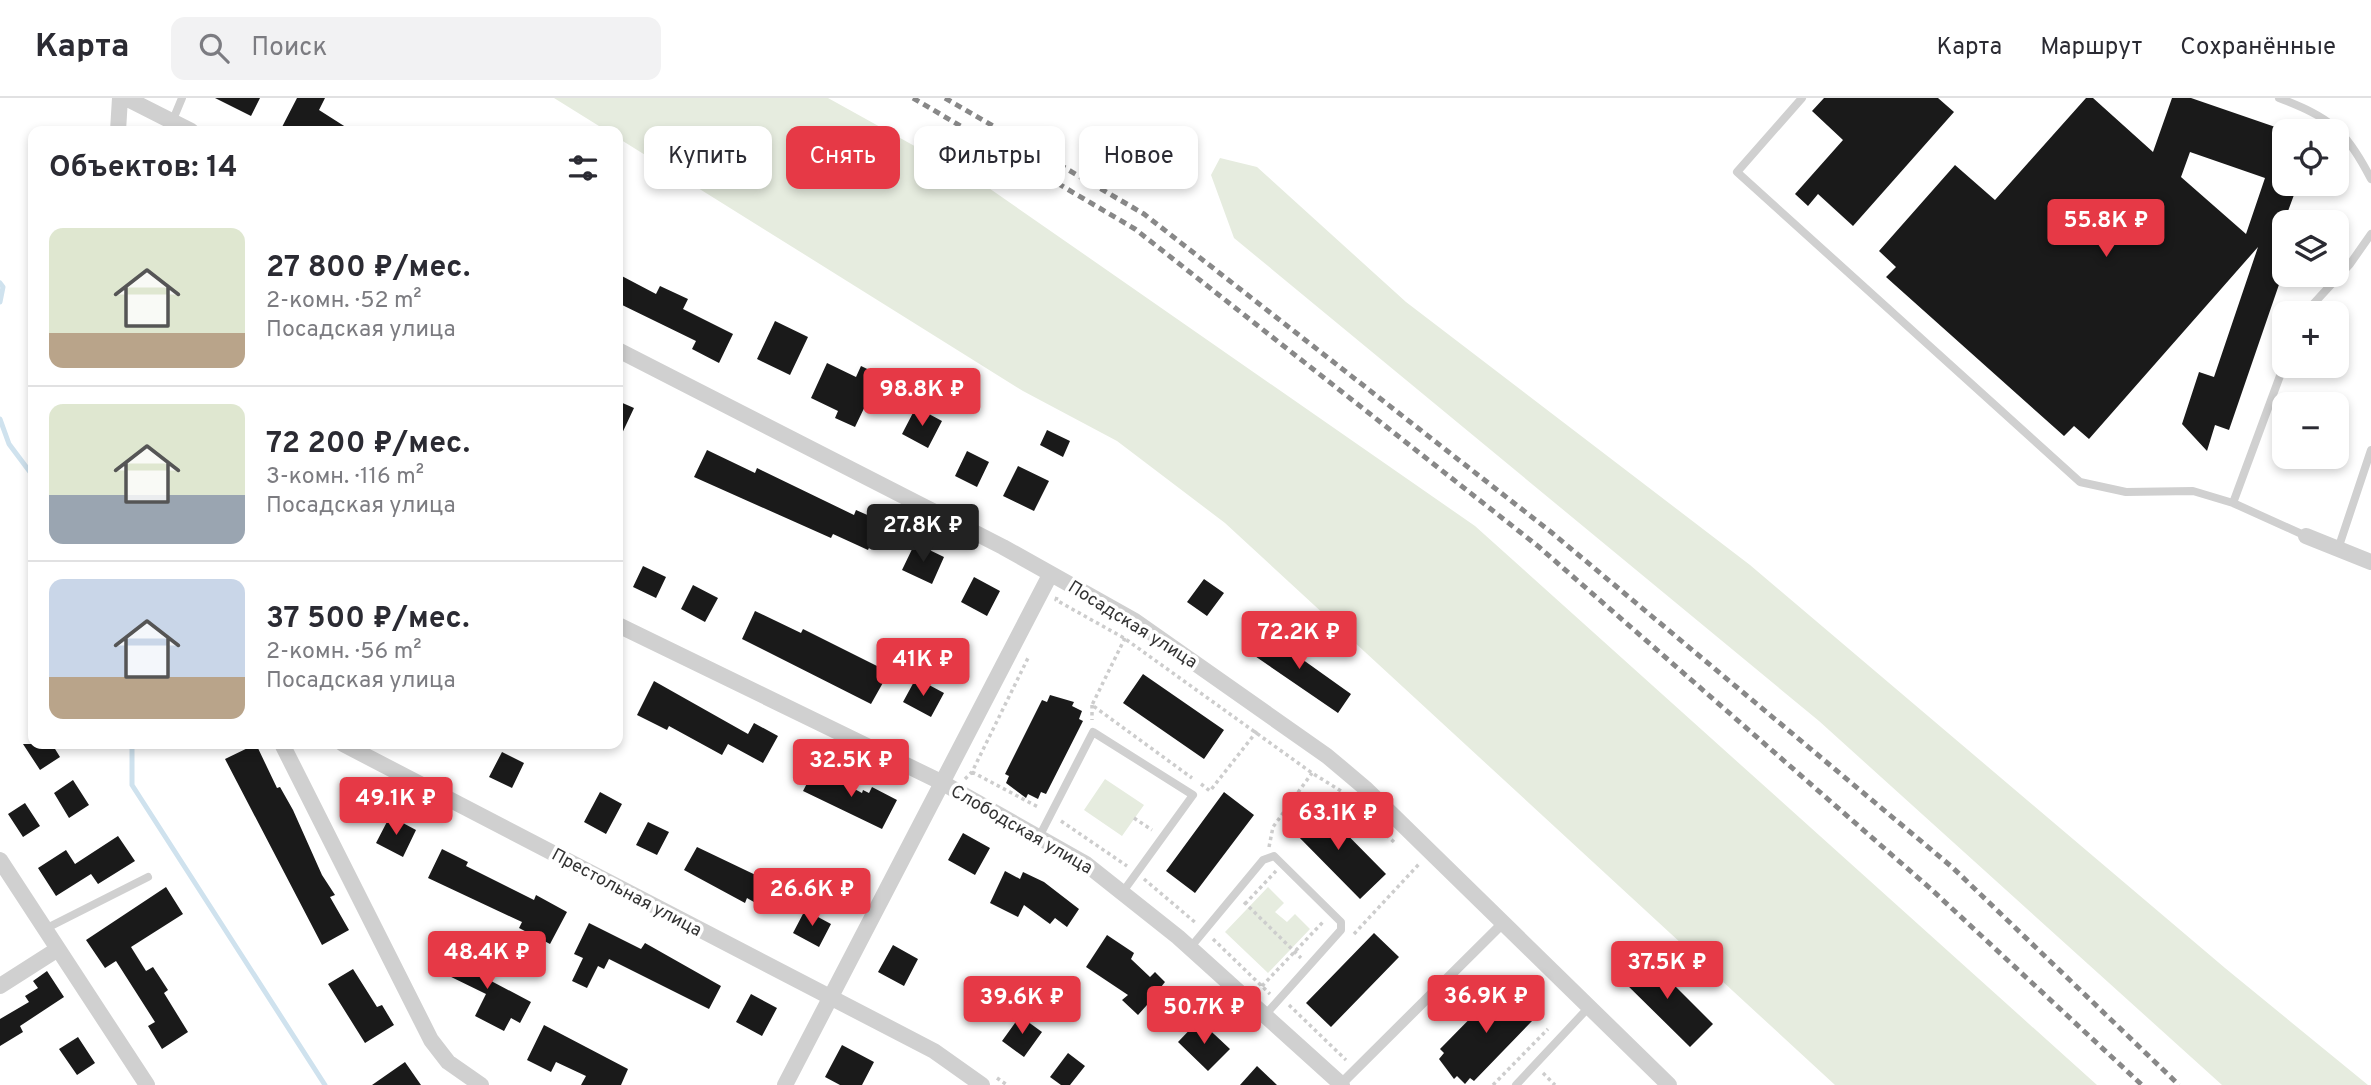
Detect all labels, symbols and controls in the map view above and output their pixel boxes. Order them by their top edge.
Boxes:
search box [171,17,661,80]
text: Карта [35,27,129,69]
icon: search [195,29,233,67]
text: Поиск [251,32,327,65]
text: Карта [1936,33,2002,63]
text: Маршрут [2040,33,2142,63]
text: Сохранённые [2180,33,2336,63]
map controls [2272,119,2349,469]
button: locate [2272,119,2349,196]
chip: Купить [644,126,772,189]
chip: Снять [786,126,900,189]
chip: Фильтры [914,126,1065,189]
chip: Новое [1079,126,1198,189]
icon: filters [564,149,602,187]
text: Объектов: 14 [49,150,237,187]
pin: 55.8K ₽ [2041,200,2171,259]
text: 55.8K ₽ [2063,207,2149,236]
button: layers [2272,210,2349,287]
text: 27 800 ₽/мес. [266,250,470,287]
icon: home [105,256,189,340]
text: 2-комн. · 52 m² [266,287,422,316]
button: + [2272,301,2349,378]
text: Посадская улица [266,316,456,345]
pin: 98.8K ₽ [857,368,987,428]
text: 98.8K ₽ [879,376,965,405]
button: − [2272,392,2349,469]
text: 72 200 ₽/мес. [266,426,470,463]
icon: home [105,432,189,516]
text: 3-комн. · 116 m² [266,463,424,492]
text: Посадская улица [266,492,456,521]
pin: 27.8K ₽ [858,504,988,564]
text: 27.8K ₽ [883,512,963,541]
street label: Посадская улица [1063,576,1201,674]
text: 37 500 ₽/мес. [266,601,470,638]
icon: home [105,607,189,691]
pin: 72.2K ₽ [1234,612,1364,671]
text: 72.2K ₽ [1258,619,1340,648]
text: 2-комн. · 56 m² [266,638,421,667]
pin: 41K ₽ [874,638,972,698]
text: 41K ₽ [892,646,954,675]
text: Посадская улица [266,667,456,696]
pin: 32.5K ₽ [786,740,916,799]
text: 32.5K ₽ [809,747,893,776]
pin: 49.1K ₽ [331,778,461,837]
street label: Слободская улица [946,780,1096,880]
text: 49.1K ₽ [356,785,436,814]
pin: 63.1K ₽ [1273,792,1403,852]
text: 63.1K ₽ [1298,800,1378,829]
street label: Престольная улица [547,844,705,943]
pin: 26.6K ₽ [747,868,877,928]
text: 26.6K ₽ [769,876,855,905]
pin: 48.4K ₽ [422,932,552,991]
text: 48.4K ₽ [444,939,530,968]
pin: 37.5K ₽ [1602,942,1732,1001]
text: 37.5K ₽ [1627,949,1707,978]
pin: 39.6K ₽ [957,976,1087,1036]
pin: 36.9K ₽ [1421,976,1551,1035]
text: 36.9K ₽ [1444,983,1528,1012]
text: 39.6K ₽ [980,984,1064,1013]
pin: 50.7K ₽ [1139,986,1269,1046]
text: 50.7K ₽ [1163,994,1245,1023]

